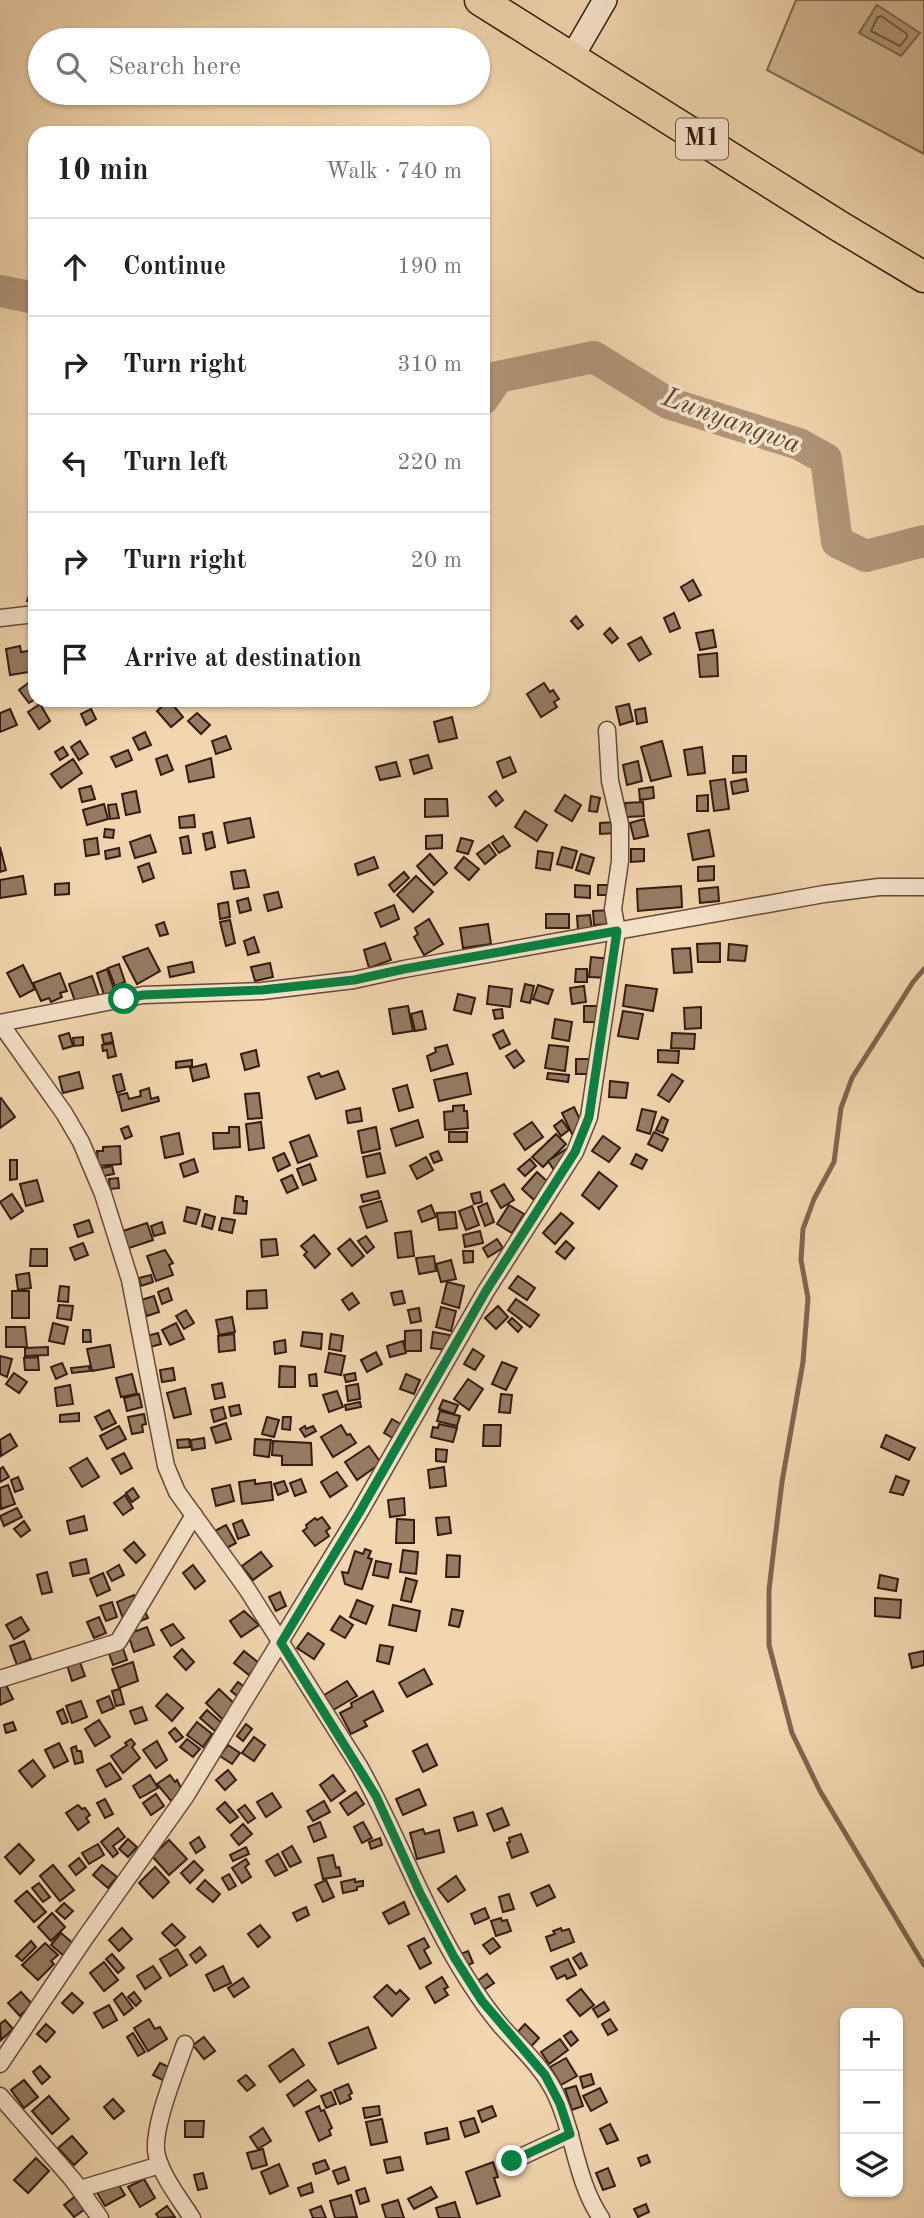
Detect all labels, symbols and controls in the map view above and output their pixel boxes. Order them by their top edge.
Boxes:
search box [28,28,490,105]
icon: search [52,48,90,86]
text: Search here [108,54,241,80]
road number: M1 [676,119,728,160]
text: 10 min [56,156,149,186]
text: Walk · 740 m [326,160,462,183]
icon: ahead [56,248,94,286]
text: Continue [123,254,226,280]
text: 190 m [397,255,462,278]
icon: right [56,346,94,384]
text: Turn right [123,352,246,378]
text: 310 m [397,353,462,376]
water label: Lunyangwa [657,384,804,460]
icon: left [56,444,94,482]
text: Turn left [123,450,228,476]
text: 220 m [397,451,462,474]
icon: right [56,542,94,580]
text: Turn right [123,548,246,574]
text: 20 m [411,549,462,572]
icon: arrive [56,640,94,678]
text: Arrive at destination [123,646,362,672]
route start [108,983,139,1014]
map controls [840,2008,903,2197]
button: + [840,2008,903,2071]
button: − [840,2071,903,2134]
button: layers [840,2134,903,2197]
route end [496,2145,527,2176]

